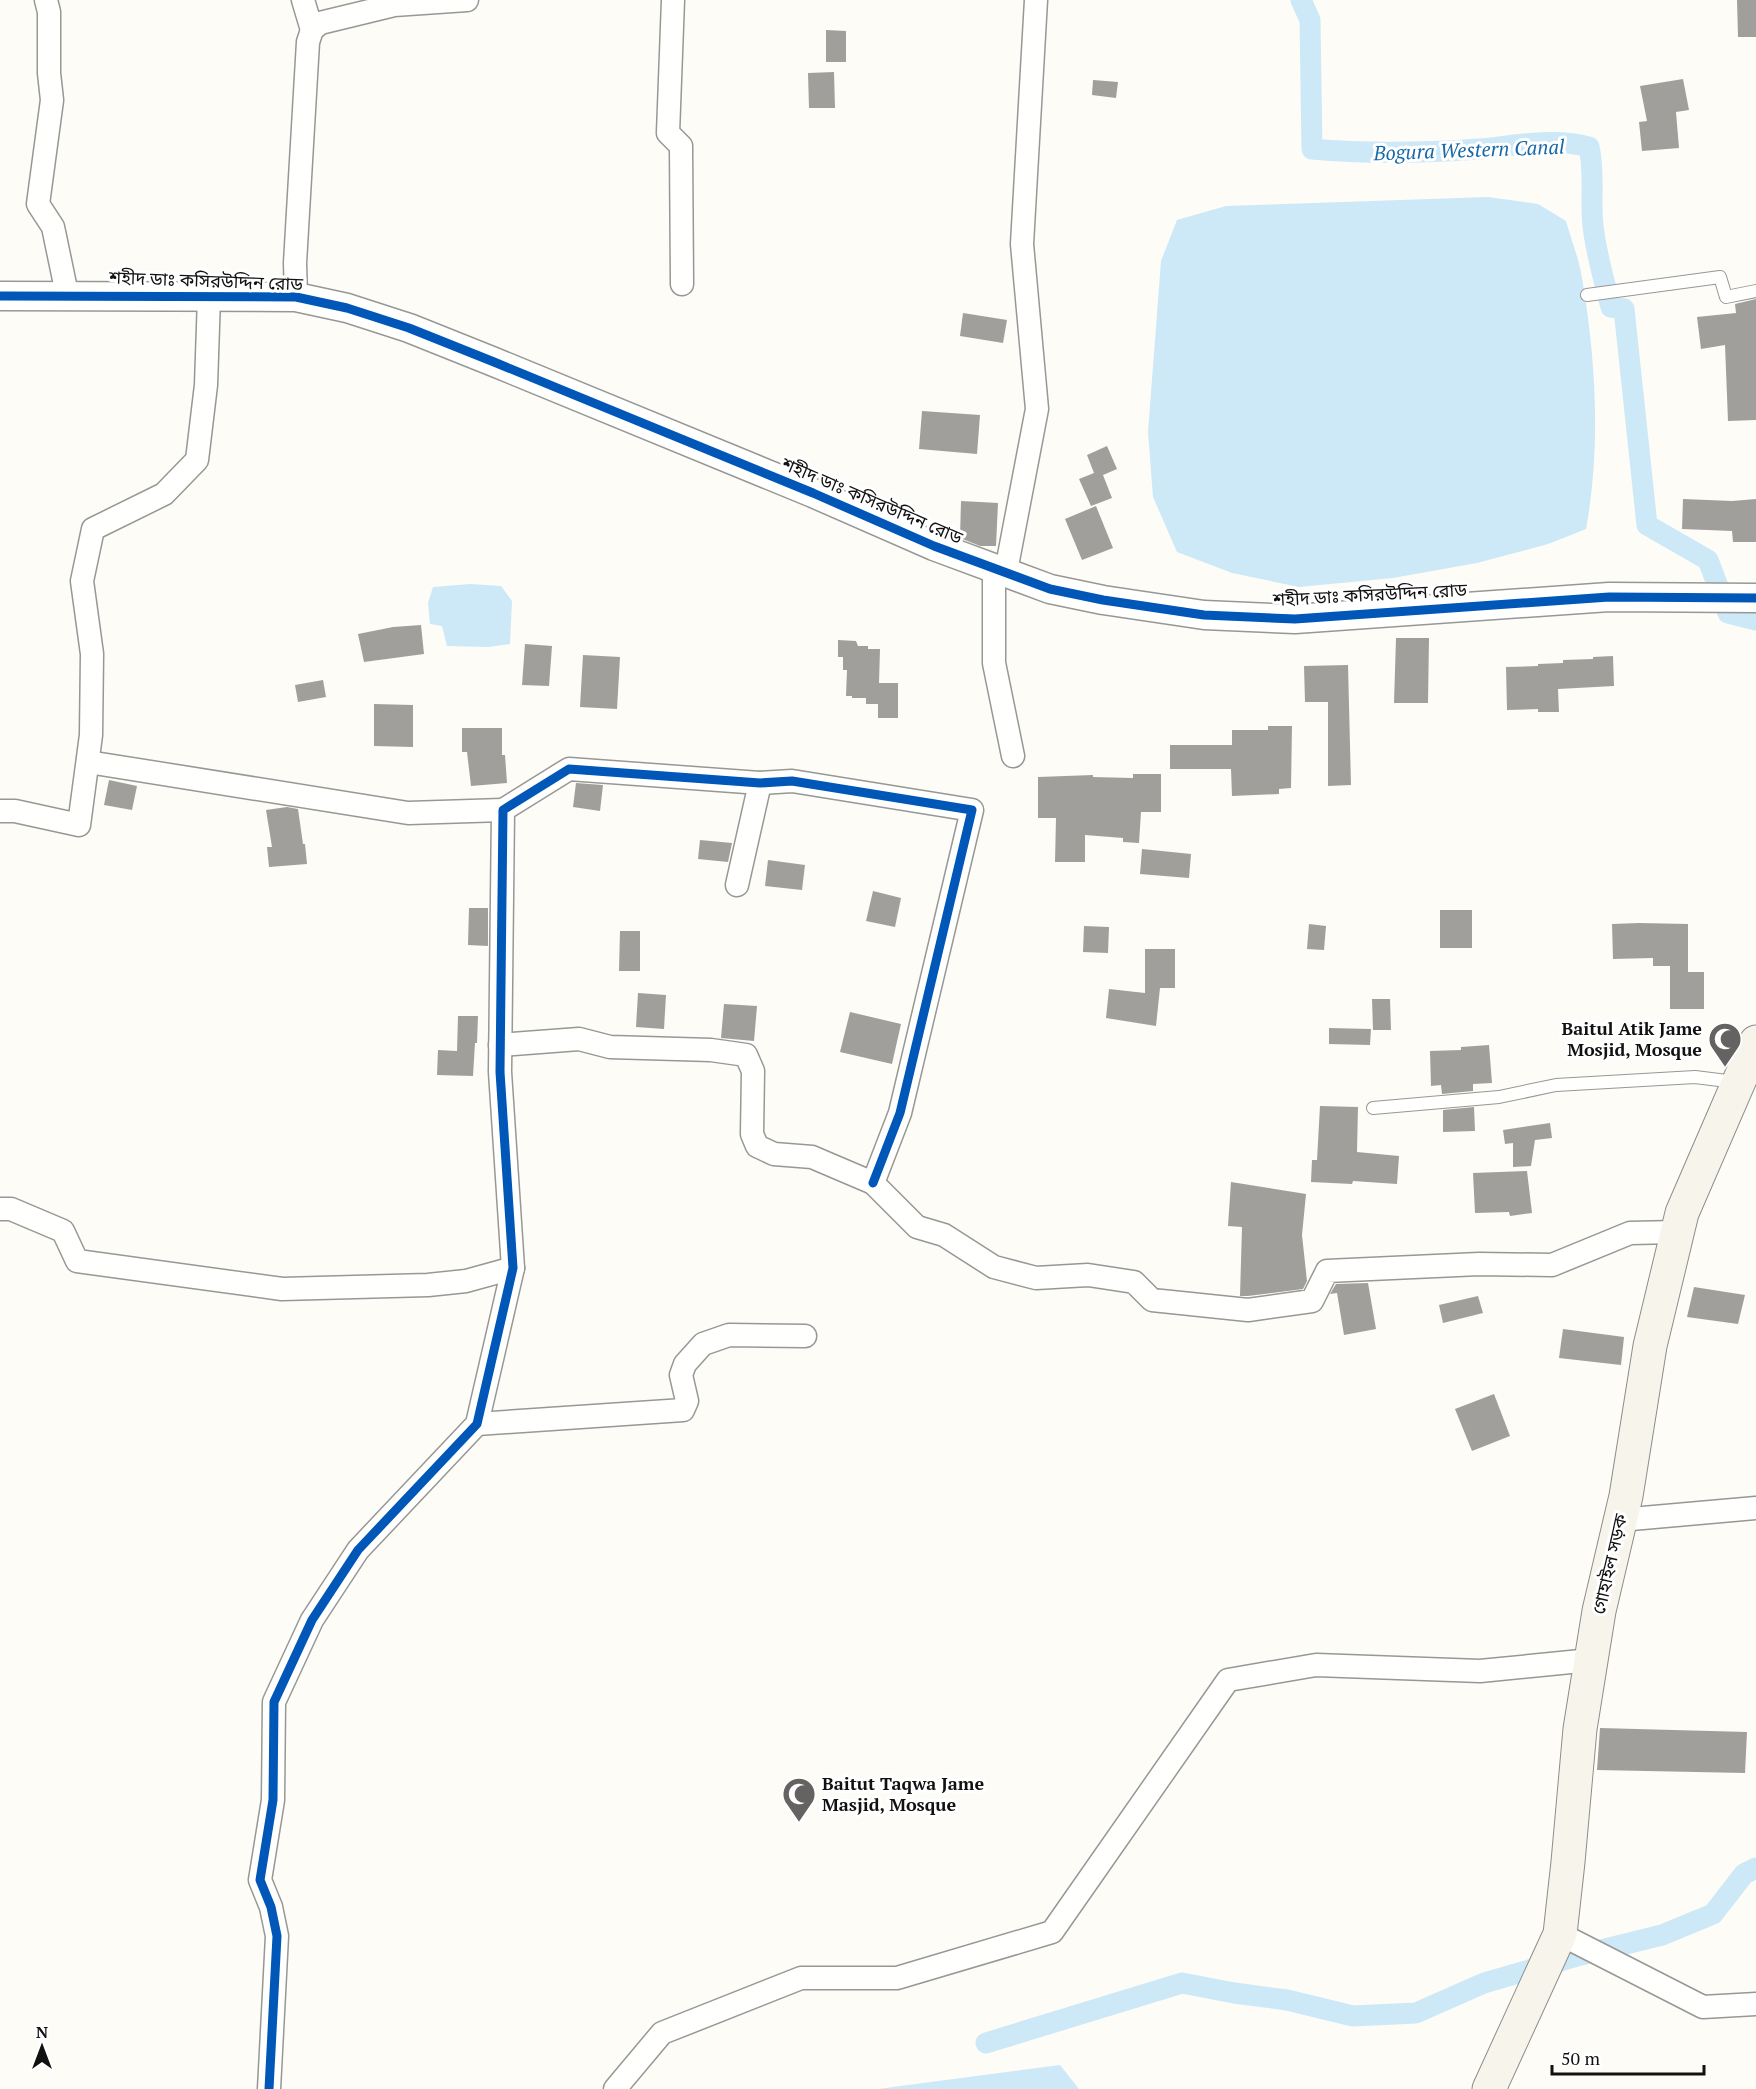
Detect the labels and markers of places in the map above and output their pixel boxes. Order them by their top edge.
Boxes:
place label: Baitul Atik Jame Mosjid, Mosque [1562,1016,1702,1061]
mosque icon: Baitul Atik Jame Mosjid, Mosque [1707,1021,1743,1068]
place label: Baitut Taqwa Jame Masjid, Mosque [822,1771,984,1816]
mosque icon: Baitut Taqwa Jame Masjid, Mosque [781,1776,817,1823]

